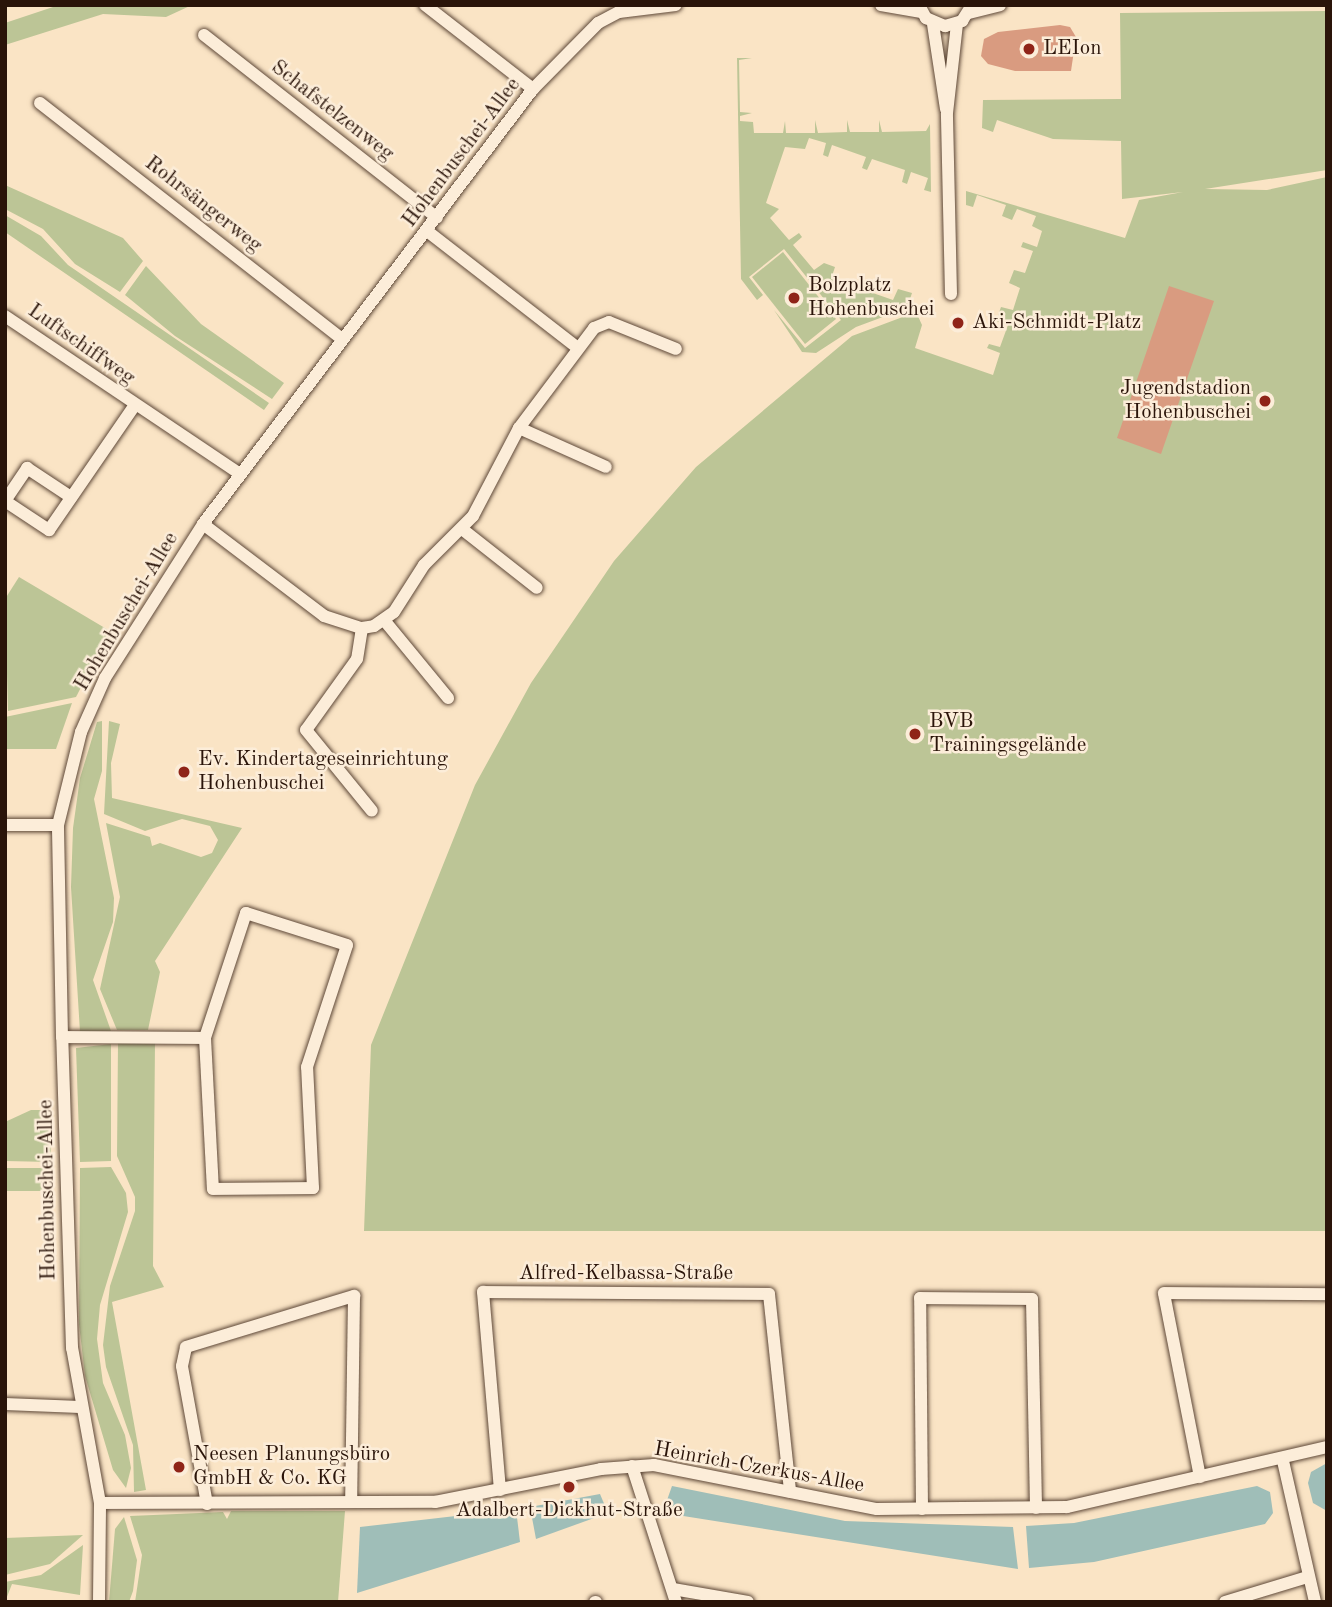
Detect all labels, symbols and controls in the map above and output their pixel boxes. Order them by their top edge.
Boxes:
place label: LEIon [1043,36,1102,62]
marker: LEIon [1021,41,1037,57]
street label: Schafstelzenweg [265,55,399,167]
street label: Hohenbuschei-Allee [398,73,526,233]
street label: Rohrsängerweg [139,151,267,259]
place label: Bolzplatz Hohenbuschei [808,273,934,323]
marker: Bolzplatz Hohenbuschei [786,290,802,306]
street label: Luftschiffweg [23,299,139,391]
place label: Aki-Schmidt-Platz [972,310,1141,336]
marker: Aki-Schmidt-Platz [950,315,966,331]
place label: Jugendstadion Hohenbuschei [1120,376,1251,426]
marker: Jugendstadion Hohenbuschei [1257,393,1273,409]
street label: Hohenbuschei-Allee [70,528,184,696]
place label: BVB Trainingsgelände [929,709,1086,759]
marker: BVB Trainingsgelände [907,726,923,742]
place label: Ev. Kindertageseinrichtung Hohenbuschei [198,747,448,797]
marker: Ev. Kindertageseinrichtung Hohenbuschei [176,764,192,780]
street label: Hohenbuschei-Allee [34,1099,62,1281]
street label: Alfred-Kelbassa-Straße [519,1261,733,1287]
street label: Heinrich-Czerkus-Allee [652,1437,866,1499]
place label: Neesen Planungsbüro GmbH & Co. KG [193,1442,390,1492]
marker: Neesen Planungsbüro GmbH & Co. KG [171,1459,187,1475]
marker: Adalbert-Dickhut-Straße [561,1479,577,1495]
place label: Adalbert-Dickhut-Straße [455,1498,683,1524]

